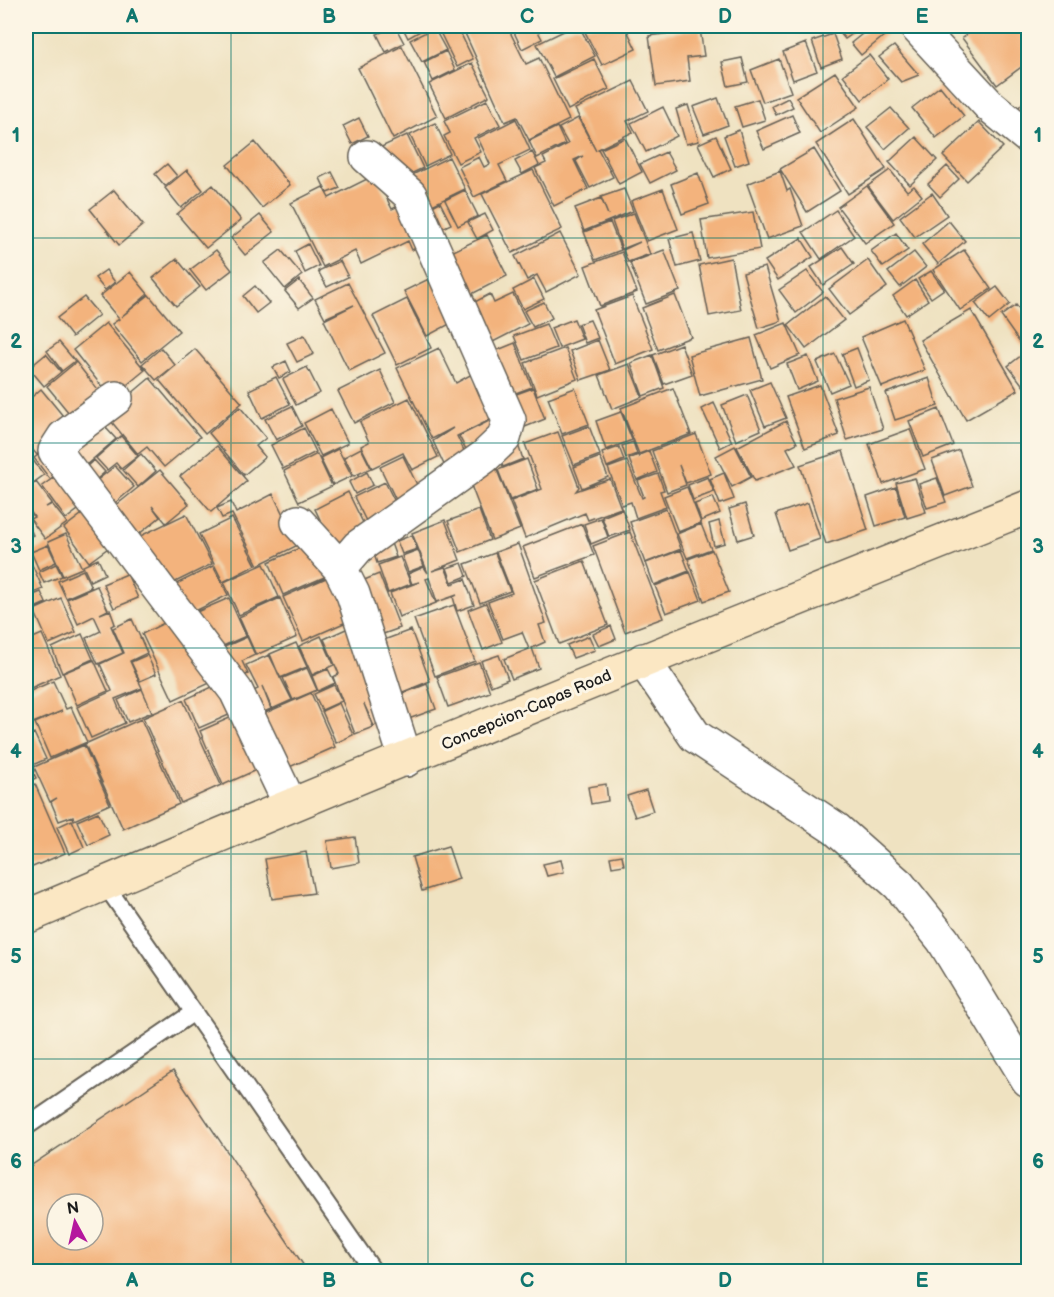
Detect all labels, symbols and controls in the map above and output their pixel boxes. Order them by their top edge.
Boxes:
text: A [125,5,139,29]
text: B [322,5,336,29]
text: C [520,5,534,29]
text: D [718,5,732,29]
text: E [916,5,929,29]
text: 1 [12,124,20,148]
text: 1 [1034,124,1042,148]
text: 2 [10,330,22,354]
text: 2 [1032,330,1044,354]
text: 3 [10,535,22,559]
text: 3 [1032,535,1044,559]
street label: Concepcion-Capas Road [439,666,614,755]
text: 4 [10,740,22,764]
text: 4 [1032,740,1044,764]
text: 5 [10,945,22,969]
text: 5 [1032,945,1044,969]
text: 6 [10,1150,22,1174]
text: 6 [1032,1150,1044,1174]
north arrow [45,1192,105,1252]
text: N [66,1198,80,1219]
text: A [125,1269,139,1293]
text: B [322,1269,336,1293]
text: C [520,1269,534,1293]
text: D [718,1269,732,1293]
text: E [916,1269,929,1293]

